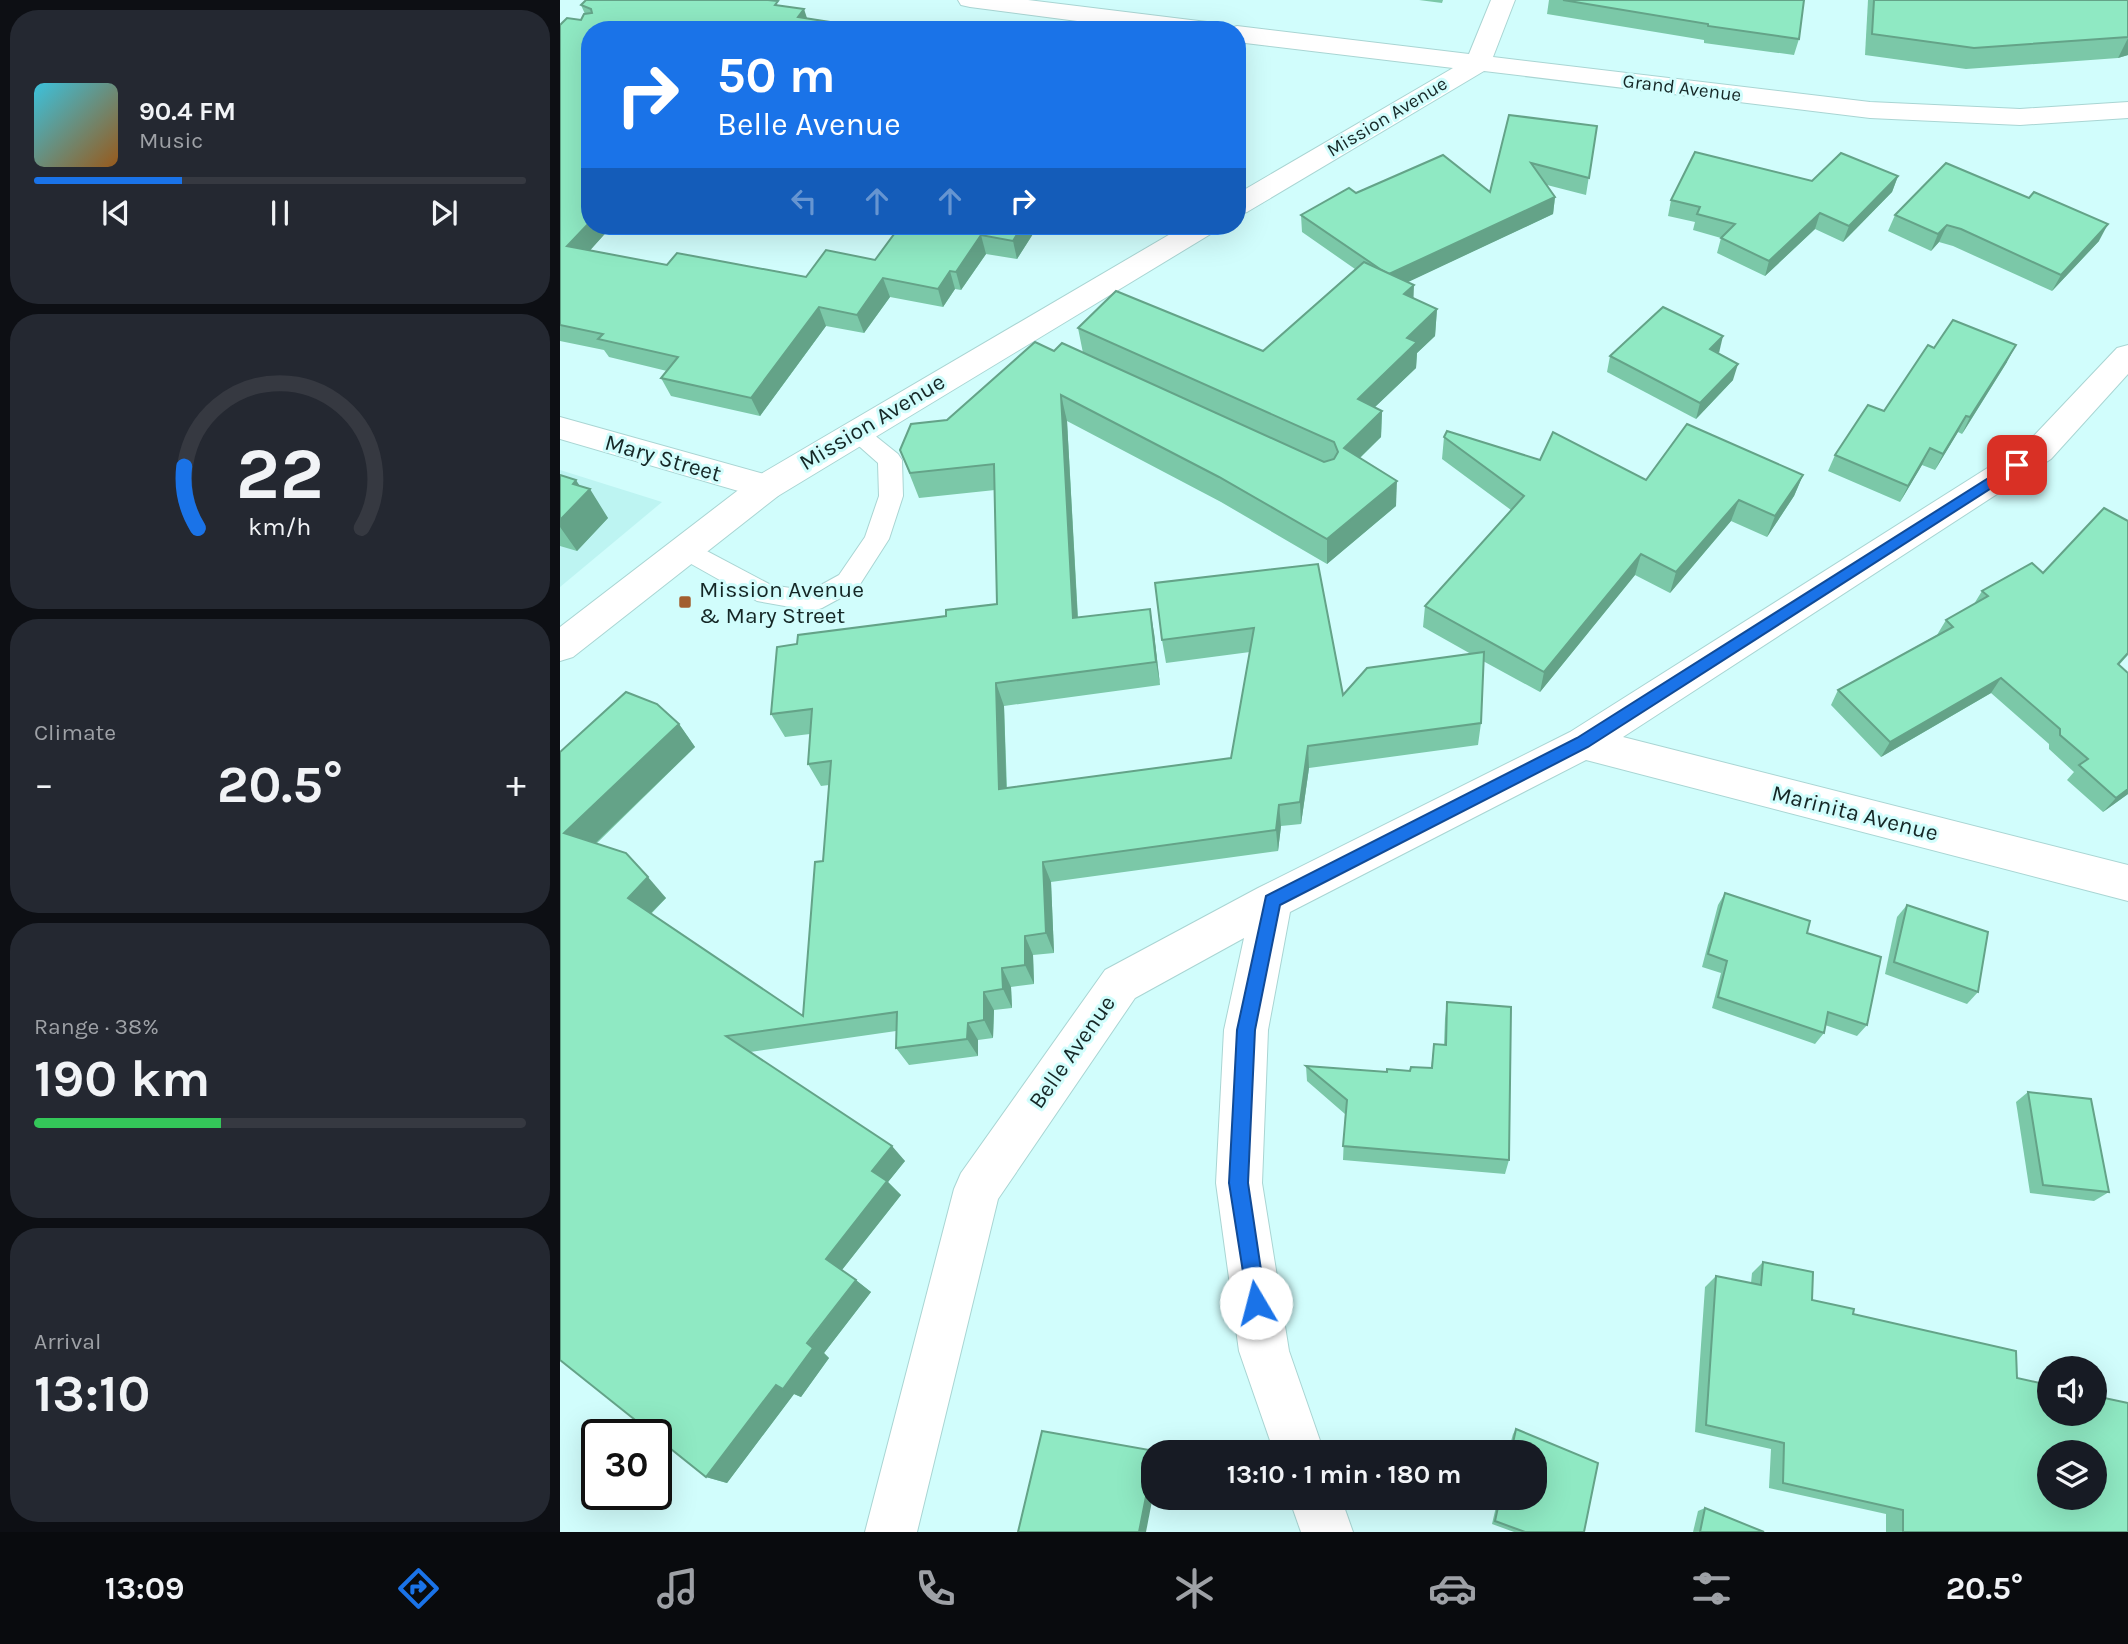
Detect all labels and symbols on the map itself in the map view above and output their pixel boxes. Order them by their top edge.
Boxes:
street label: Grand Avenue [1621,70,1743,106]
street label: Mission Avenue [1323,72,1451,162]
street label: Mission Avenue [794,368,950,476]
street label: Mary Street [602,429,725,488]
pin [1987,435,2047,495]
place label: Mission Avenue & Mary Street [699,576,864,629]
marker: Mission Avenue & Mary Street [677,594,693,610]
street label: Marinita Avenue [1769,779,1941,847]
street label: Belle Avenue [1023,990,1121,1114]
position arrow [1219,1266,1293,1340]
speed limit sign: 30 [581,1419,672,1510]

